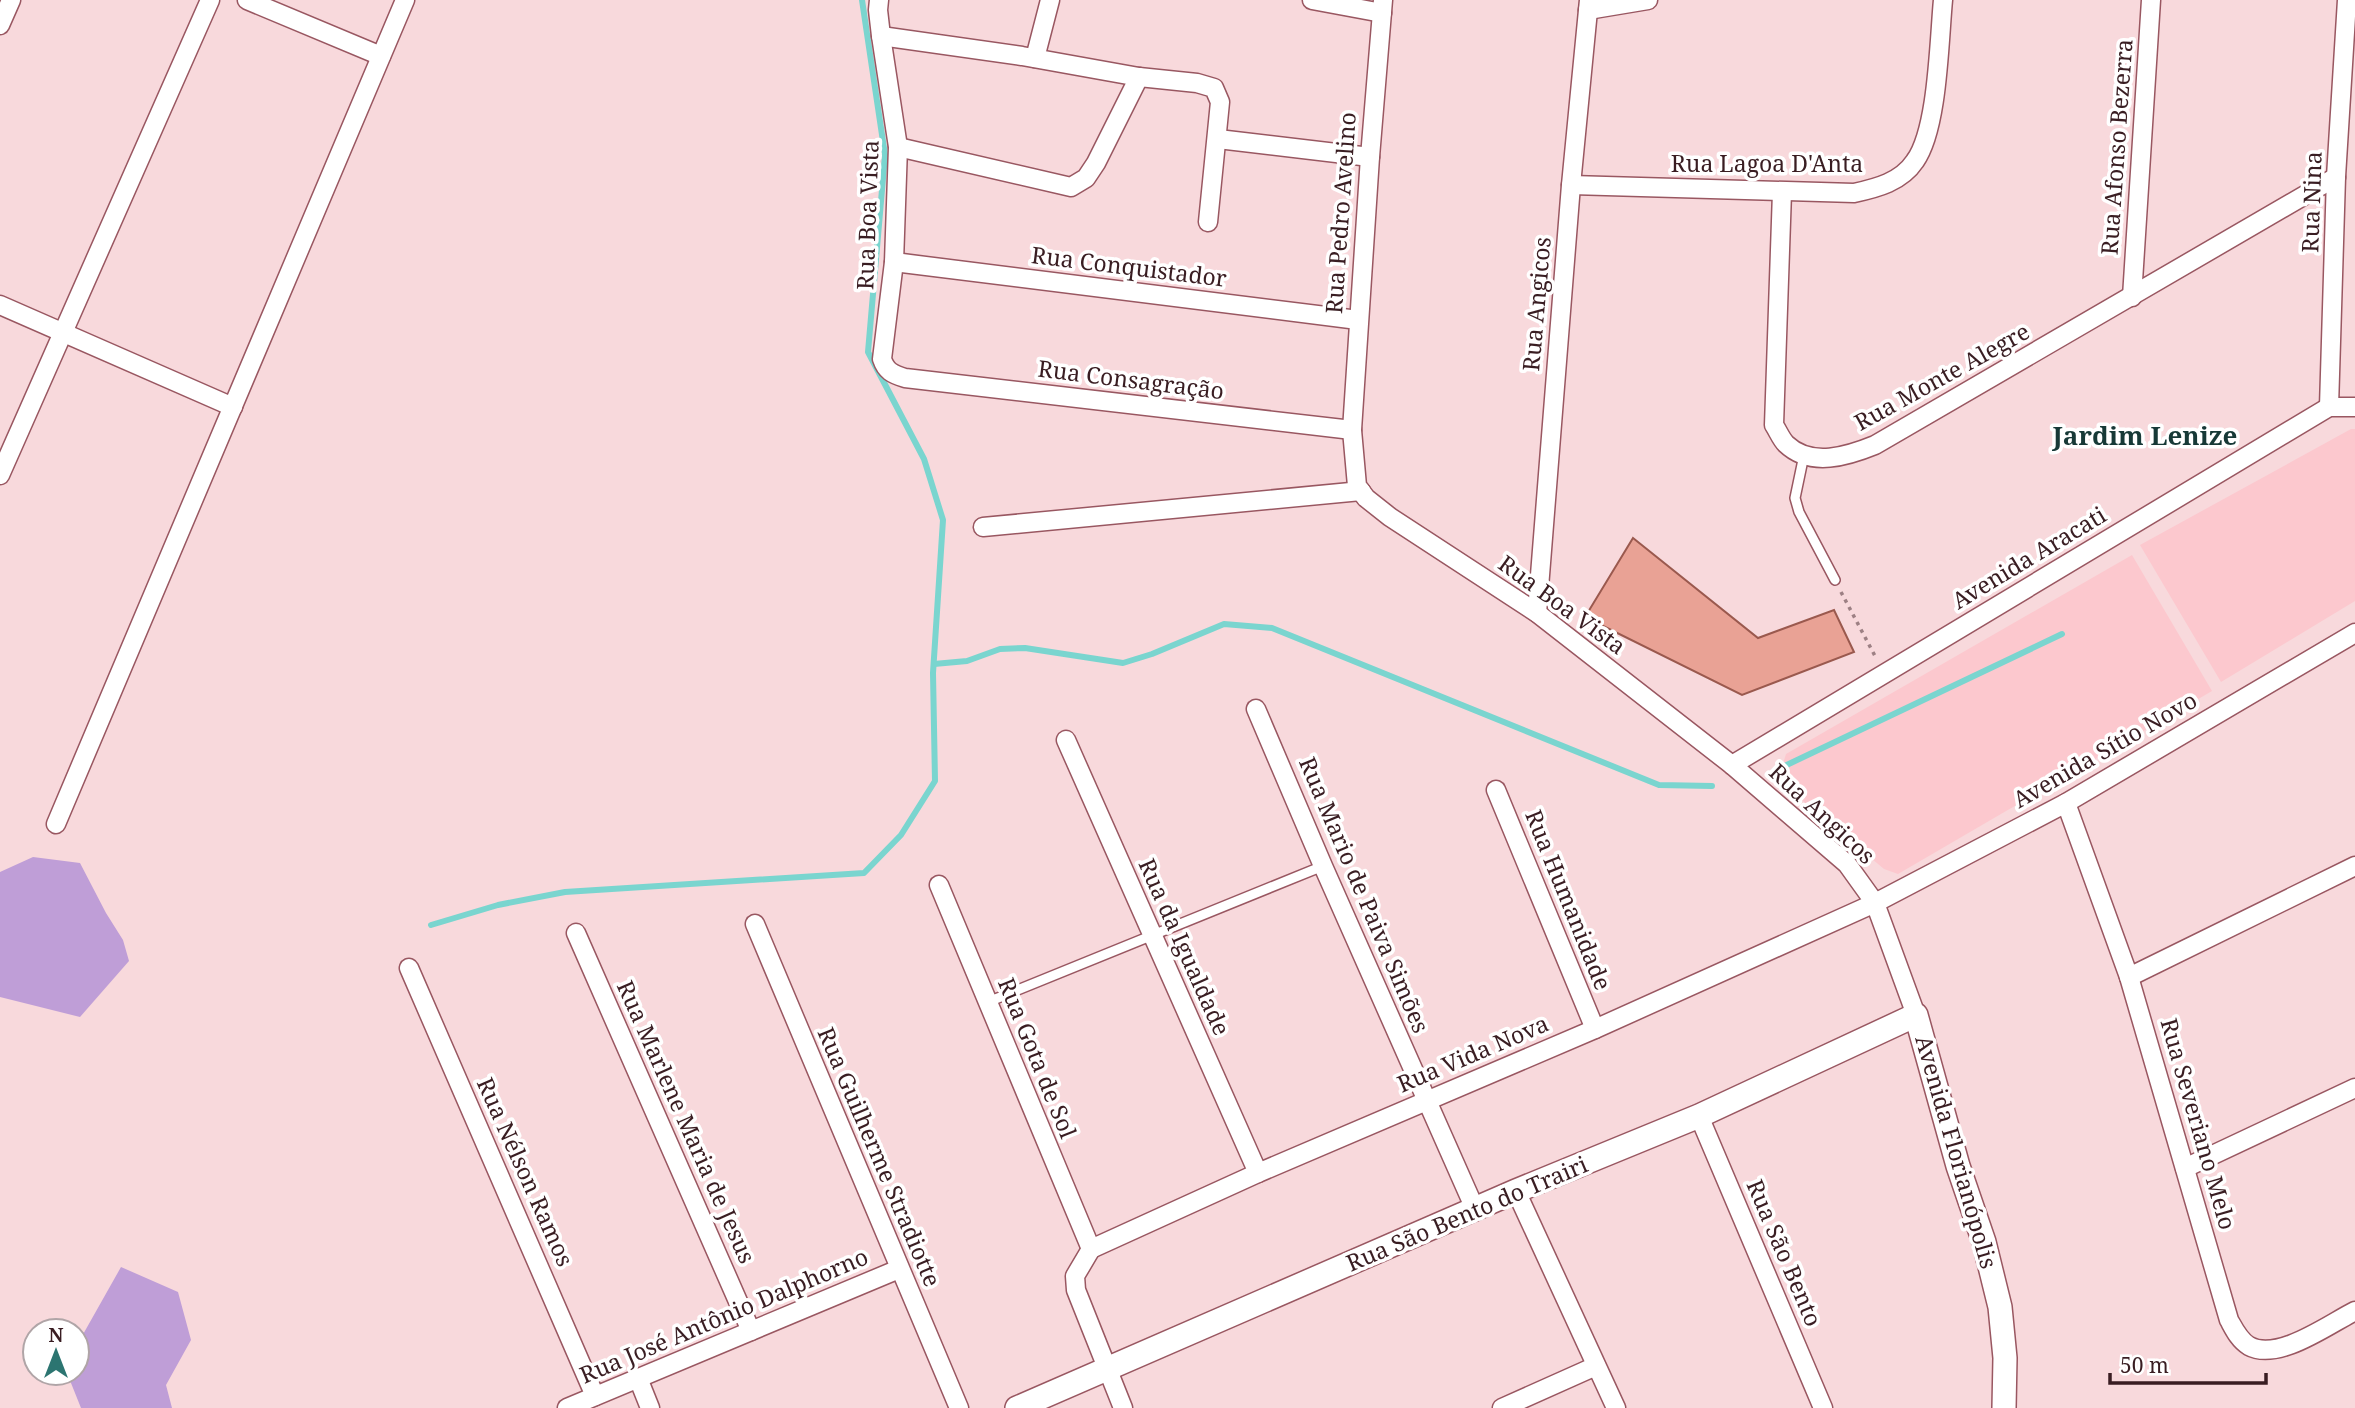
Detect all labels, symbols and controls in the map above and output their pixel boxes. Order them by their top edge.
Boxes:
street label: Rua Afonso Bezerra [2092,38,2140,256]
street label: Rua Pedro Avelino [1317,111,1363,315]
street label: Rua Boa Vista [848,139,886,291]
street label: Rua Lagoa D'Anta [1671,147,1863,179]
street label: Rua Nina [2293,151,2329,253]
street label: Rua Angicos [1514,236,1558,372]
street label: Rua Conquistador [1030,238,1229,294]
street label: Rua Monte Alegre [1848,315,2035,438]
street label: Rua Consagração [1036,352,1226,406]
district label: Jardim Lenize [2052,417,2237,453]
street label: Avenida Aracati [1945,498,2112,616]
street label: Rua Boa Vista [1492,547,1633,661]
street label: Avenida Sítio Novo [2007,683,2202,815]
street label: Rua Mario de Paiva Simões [1292,752,1438,1038]
street label: Rua Angicos [1763,756,1883,871]
street label: Rua Humanidade [1518,805,1620,995]
street label: Rua da Igualdade [1132,853,1238,1040]
street label: Rua Gota de Sol [991,973,1085,1143]
street label: Rua Marlene Maria de Jesus [610,975,764,1268]
street label: Rua Vida Nova [1392,1007,1553,1099]
street label: Rua Severiano Melo [2153,1014,2244,1233]
street label: Rua Guilherme Stradiotte [811,1022,949,1291]
street label: Avenida Florianópolis [1908,1031,2006,1272]
street label: Rua Nélson Ramos [470,1072,582,1271]
street label: Rua São Bento do Trairi [1341,1147,1593,1278]
street label: Rua São Bento [1740,1174,1830,1331]
street label: Rua José Antônio Dalphorno [575,1240,873,1390]
north arrow [21,1317,91,1387]
text: N [49,1322,64,1348]
scale bar [2110,1342,2266,1386]
text: 50 m [2120,1351,2169,1379]

